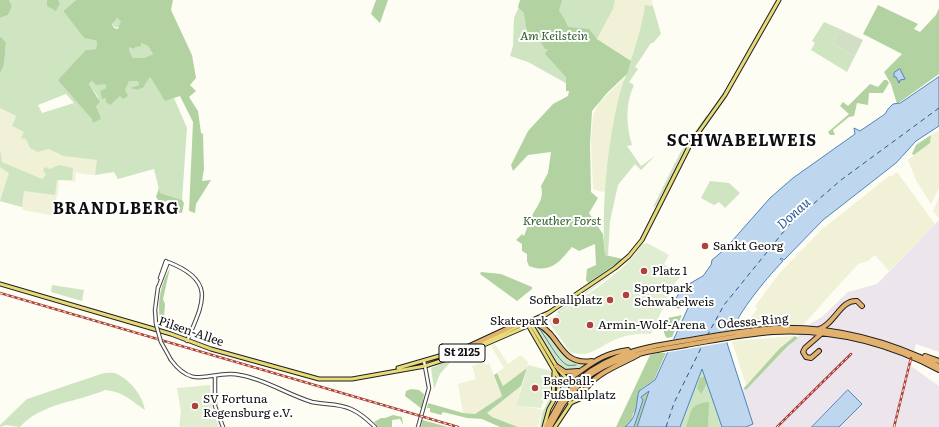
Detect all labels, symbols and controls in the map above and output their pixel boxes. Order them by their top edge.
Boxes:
park label: Am Keilstein [520,29,588,43]
district label: SCHWABELWEIS [667,131,817,151]
water label: Donau [774,195,814,233]
district label: BRANDLBERG [53,199,179,219]
park label: Kreuther Forst [523,214,601,228]
place label: Sankt Georg [713,239,783,253]
marker: Sankt Georg [700,241,710,251]
place label: Platz 1 [652,264,687,278]
marker: Platz 1 [639,266,649,276]
place label: Sportpark Schwabelweis [634,281,714,309]
marker: Sportpark Schwabelweis [621,290,631,300]
place label: Softballplatz [529,293,602,307]
marker: Softballplatz [605,295,615,305]
street label: Odessa-Ring [717,312,789,332]
street label: Pilsen-Allee [157,314,225,350]
place label: Skatepark [490,314,548,328]
marker: Skatepark [551,316,561,326]
place label: Armin-Wolf-Arena [598,318,706,332]
marker: Armin-Wolf-Arena [585,320,595,330]
road number: St 2125 [439,344,485,362]
place label: Baseball- Fußballplatz [543,374,616,402]
marker: Baseball- Fußballplatz [530,383,540,393]
place label: SV Fortuna Regensburg e.V. [203,392,293,420]
marker: SV Fortuna Regensburg e.V. [190,401,200,411]

